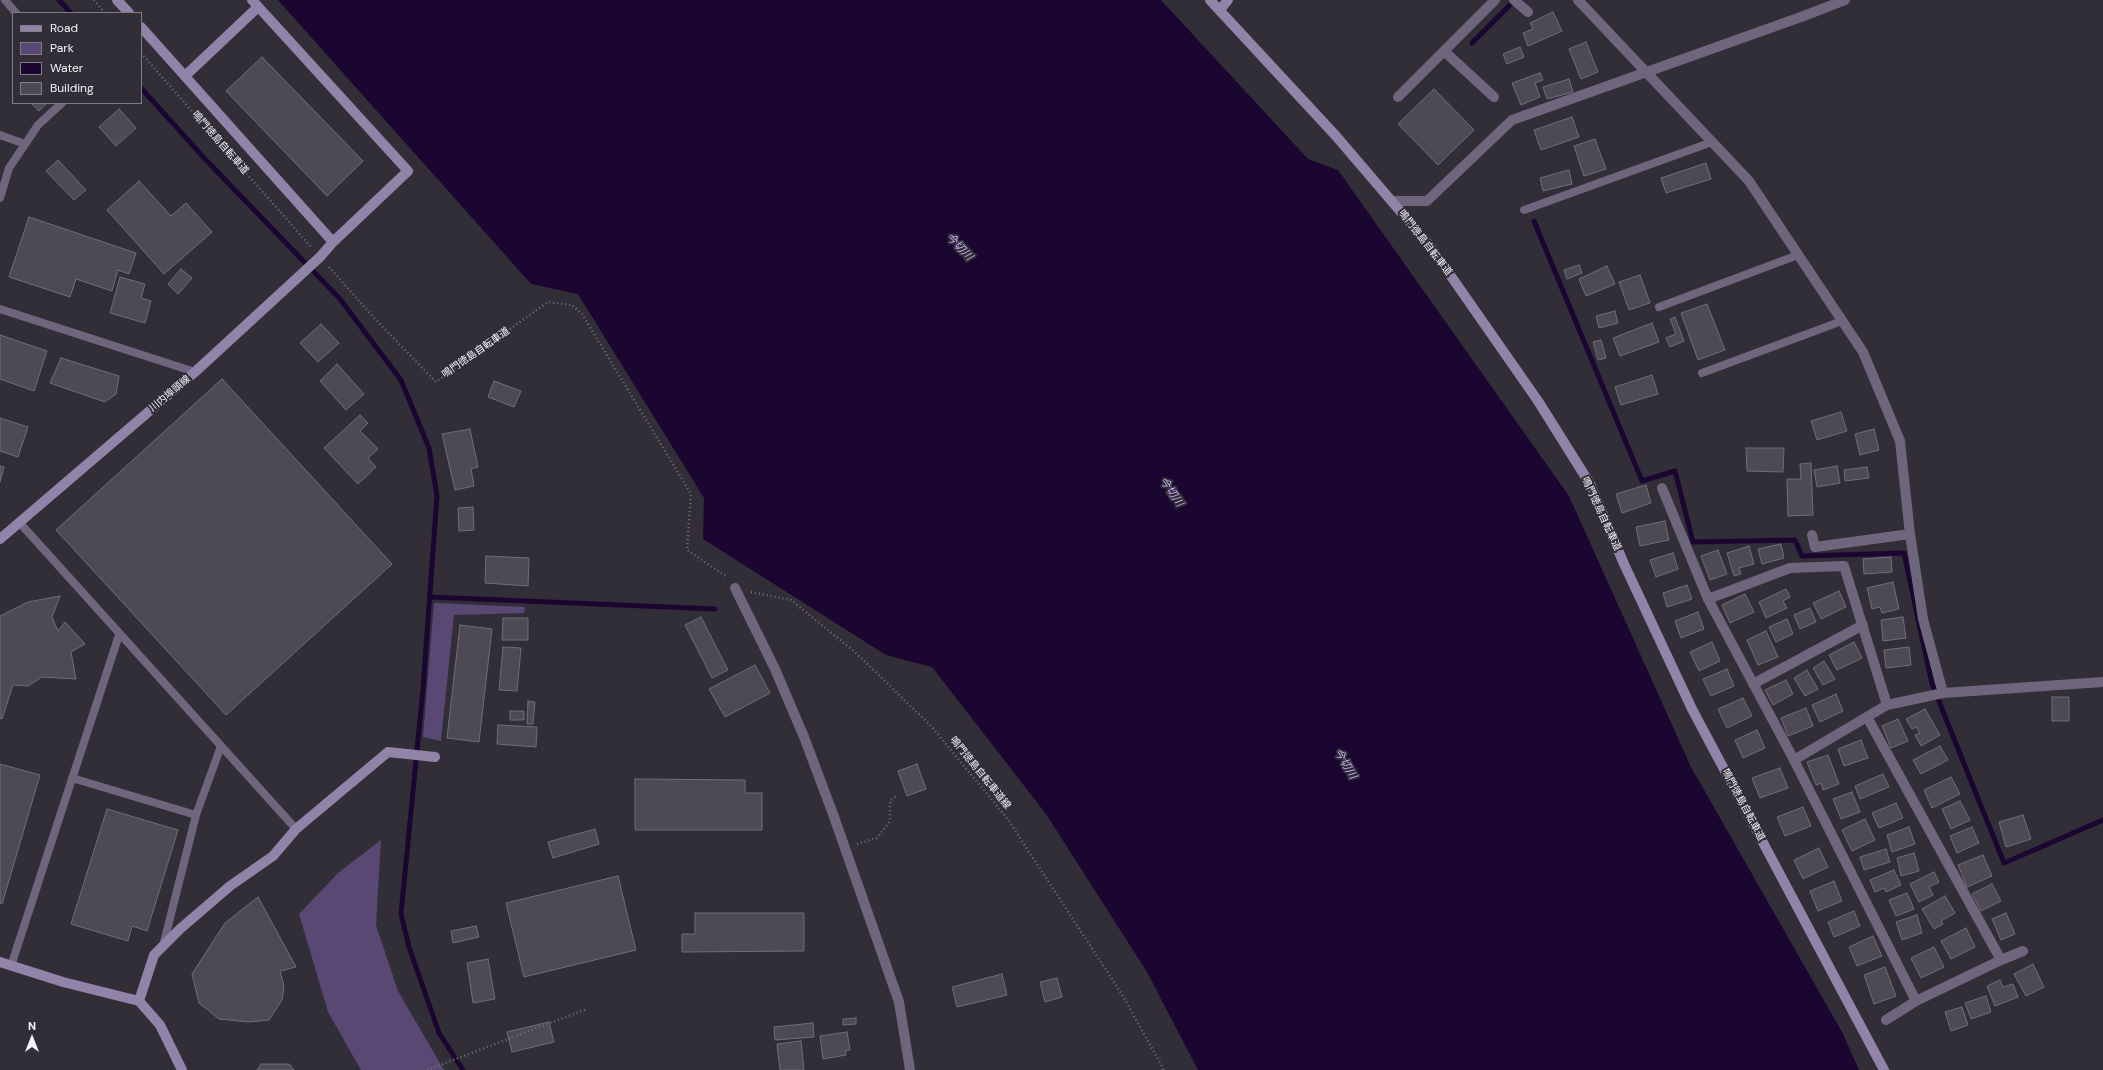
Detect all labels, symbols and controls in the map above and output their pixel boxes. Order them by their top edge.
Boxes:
legend [12,12,142,104]
text: Road [50,20,78,36]
text: Park [50,40,74,56]
text: Water [50,60,83,76]
text: Building [50,80,94,96]
street label: 鳴門徳島自転車道 [189,109,251,177]
street label: 鳴門徳島自転車道 [1396,208,1454,278]
water label: 今切川 [943,231,975,263]
street label: 鳴門徳島自転車道 [440,325,512,381]
street label: 川内埠頭線 [147,373,193,415]
water label: 今切川 [1156,475,1186,509]
street label: 鳴門徳島自転車道 [1579,475,1623,553]
street label: 鳴門徳島自転車道線 [947,734,1013,812]
water label: 今切川 [1331,746,1359,782]
street label: 鳴門徳島自転車道 [1719,767,1767,843]
north arrow [12,1018,52,1058]
text: N [28,1019,36,1033]

